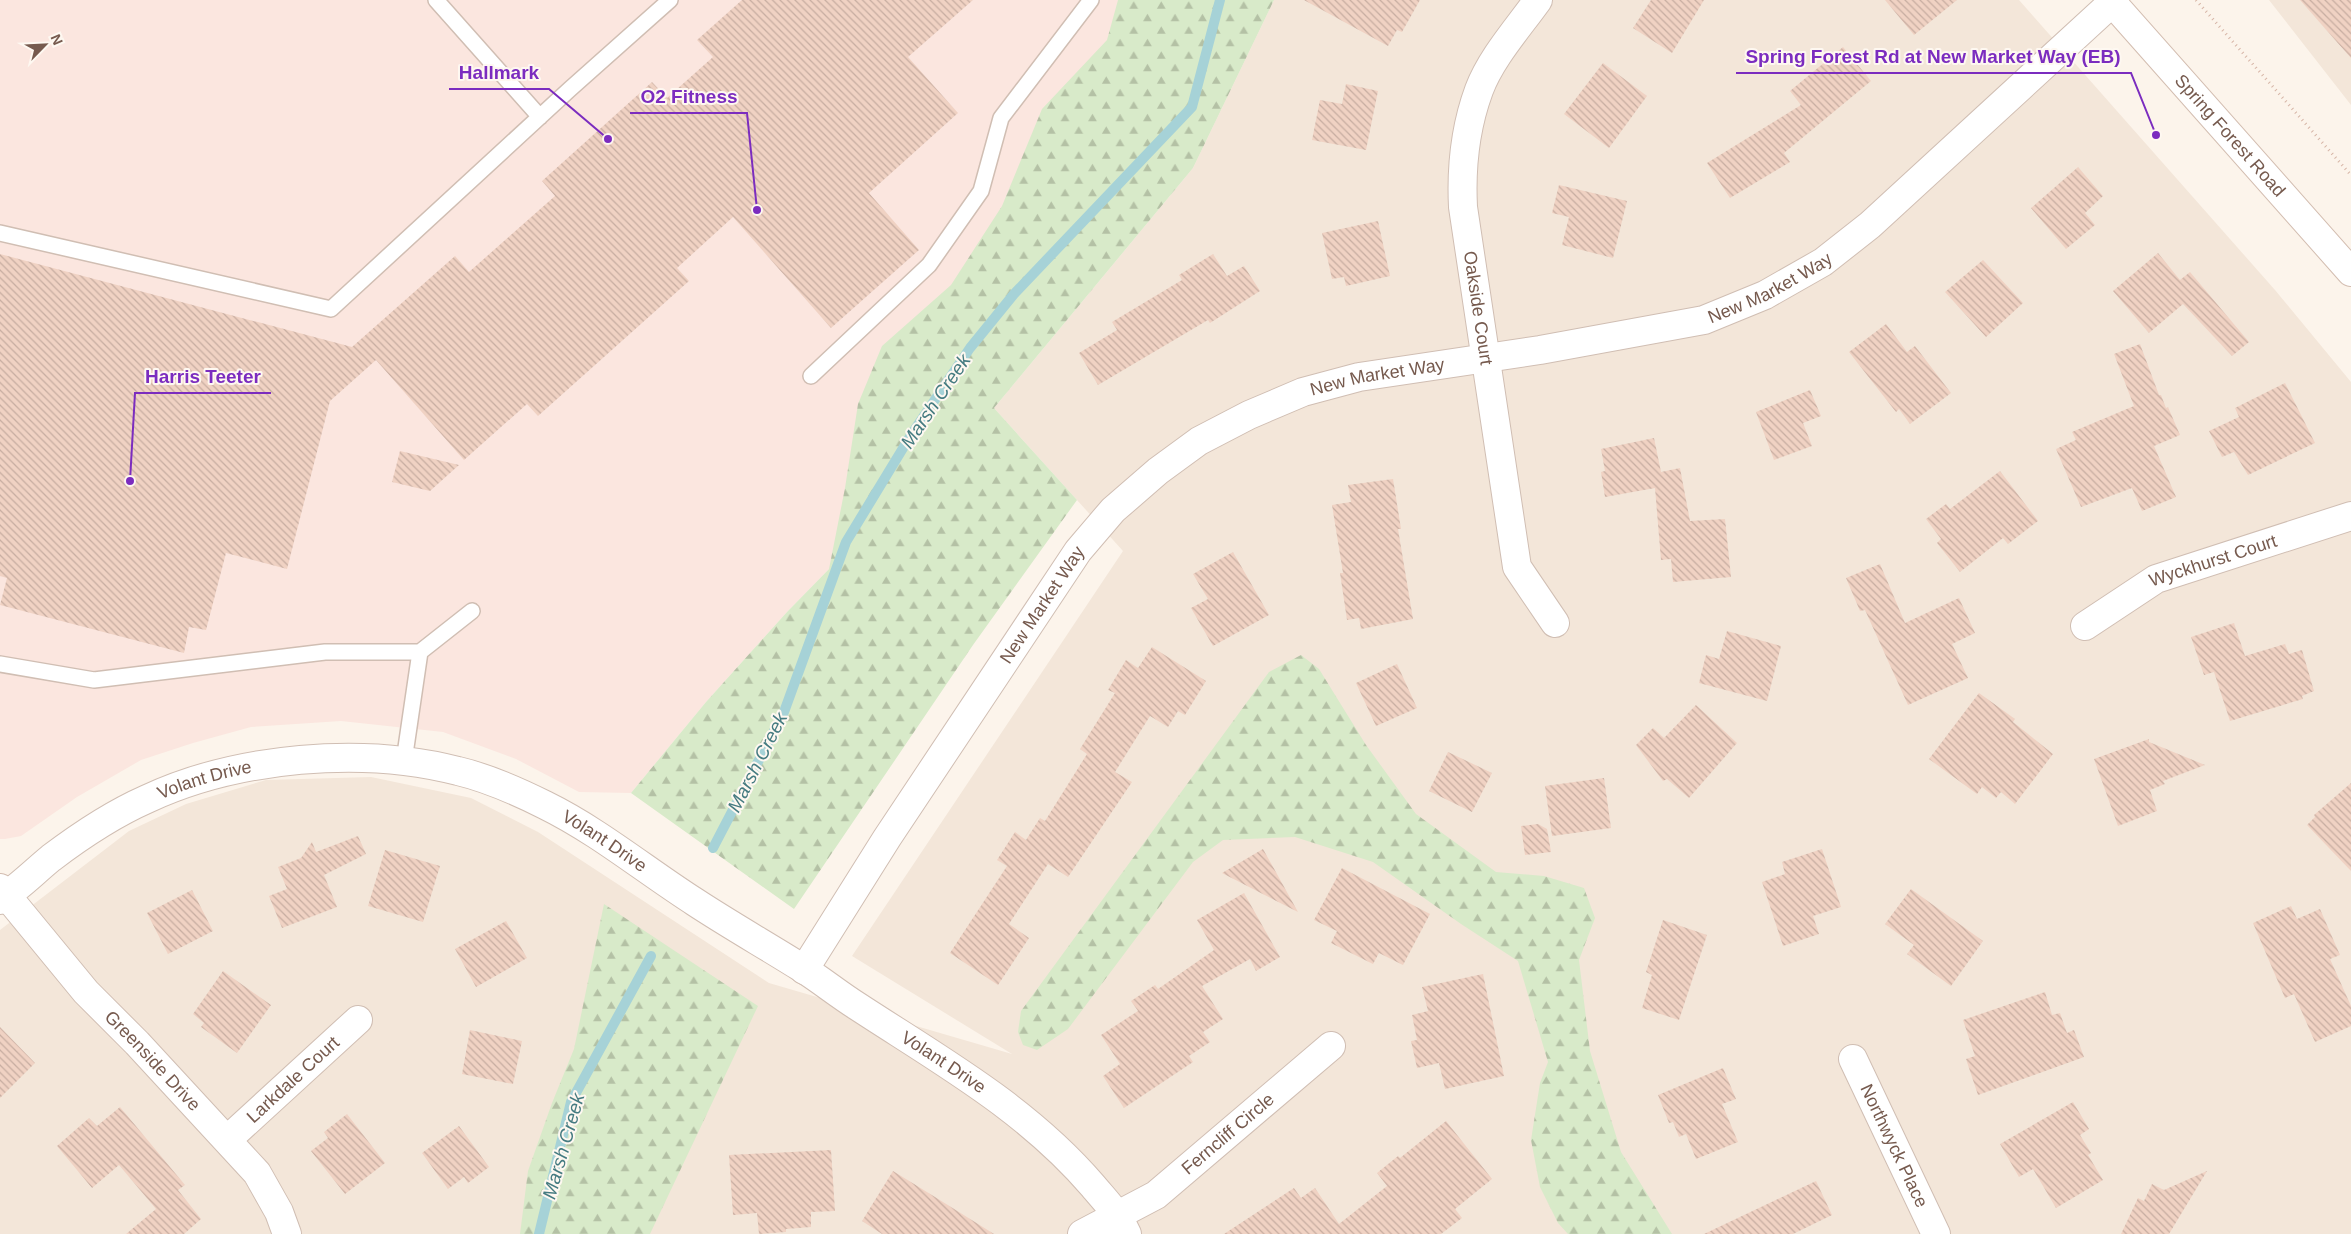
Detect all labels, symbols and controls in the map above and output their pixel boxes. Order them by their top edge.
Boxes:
north arrow [20,20,70,70]
text: N [48,32,66,48]
callout: Spring Forest Rd at New Market Way (EB) [1736,39,2131,73]
text: Spring Forest Rd at New Market Way (EB) [1745,46,2121,67]
callout: Hallmark [449,55,549,89]
text: Hallmark [459,62,540,83]
street label: Spring Forest Road [2171,70,2289,201]
callout: O2 Fitness [630,79,747,113]
text: O2 Fitness [640,86,738,107]
street label: New Market Way [1705,249,1836,327]
street label: Oakside Court [1460,250,1497,366]
water label: Marsh Creek [896,349,975,452]
street label: New Market Way [1308,354,1446,400]
callout: Harris Teeter [135,359,271,393]
text: Harris Teeter [145,366,262,387]
street label: Wyckhurst Court [2147,531,2279,591]
street label: New Market Way [996,543,1088,667]
water label: Marsh Creek [723,708,792,815]
street label: Volant Drive [155,757,253,803]
street label: Volant Drive [559,806,651,876]
street label: Greenside Drive [101,1007,204,1115]
street label: Volant Drive [898,1027,990,1097]
street label: Larkdale Court [243,1032,343,1127]
street label: Northwyck Place [1856,1081,1932,1211]
street label: Ferncliff Circle [1178,1089,1278,1179]
water label: Marsh Creek [538,1090,589,1201]

